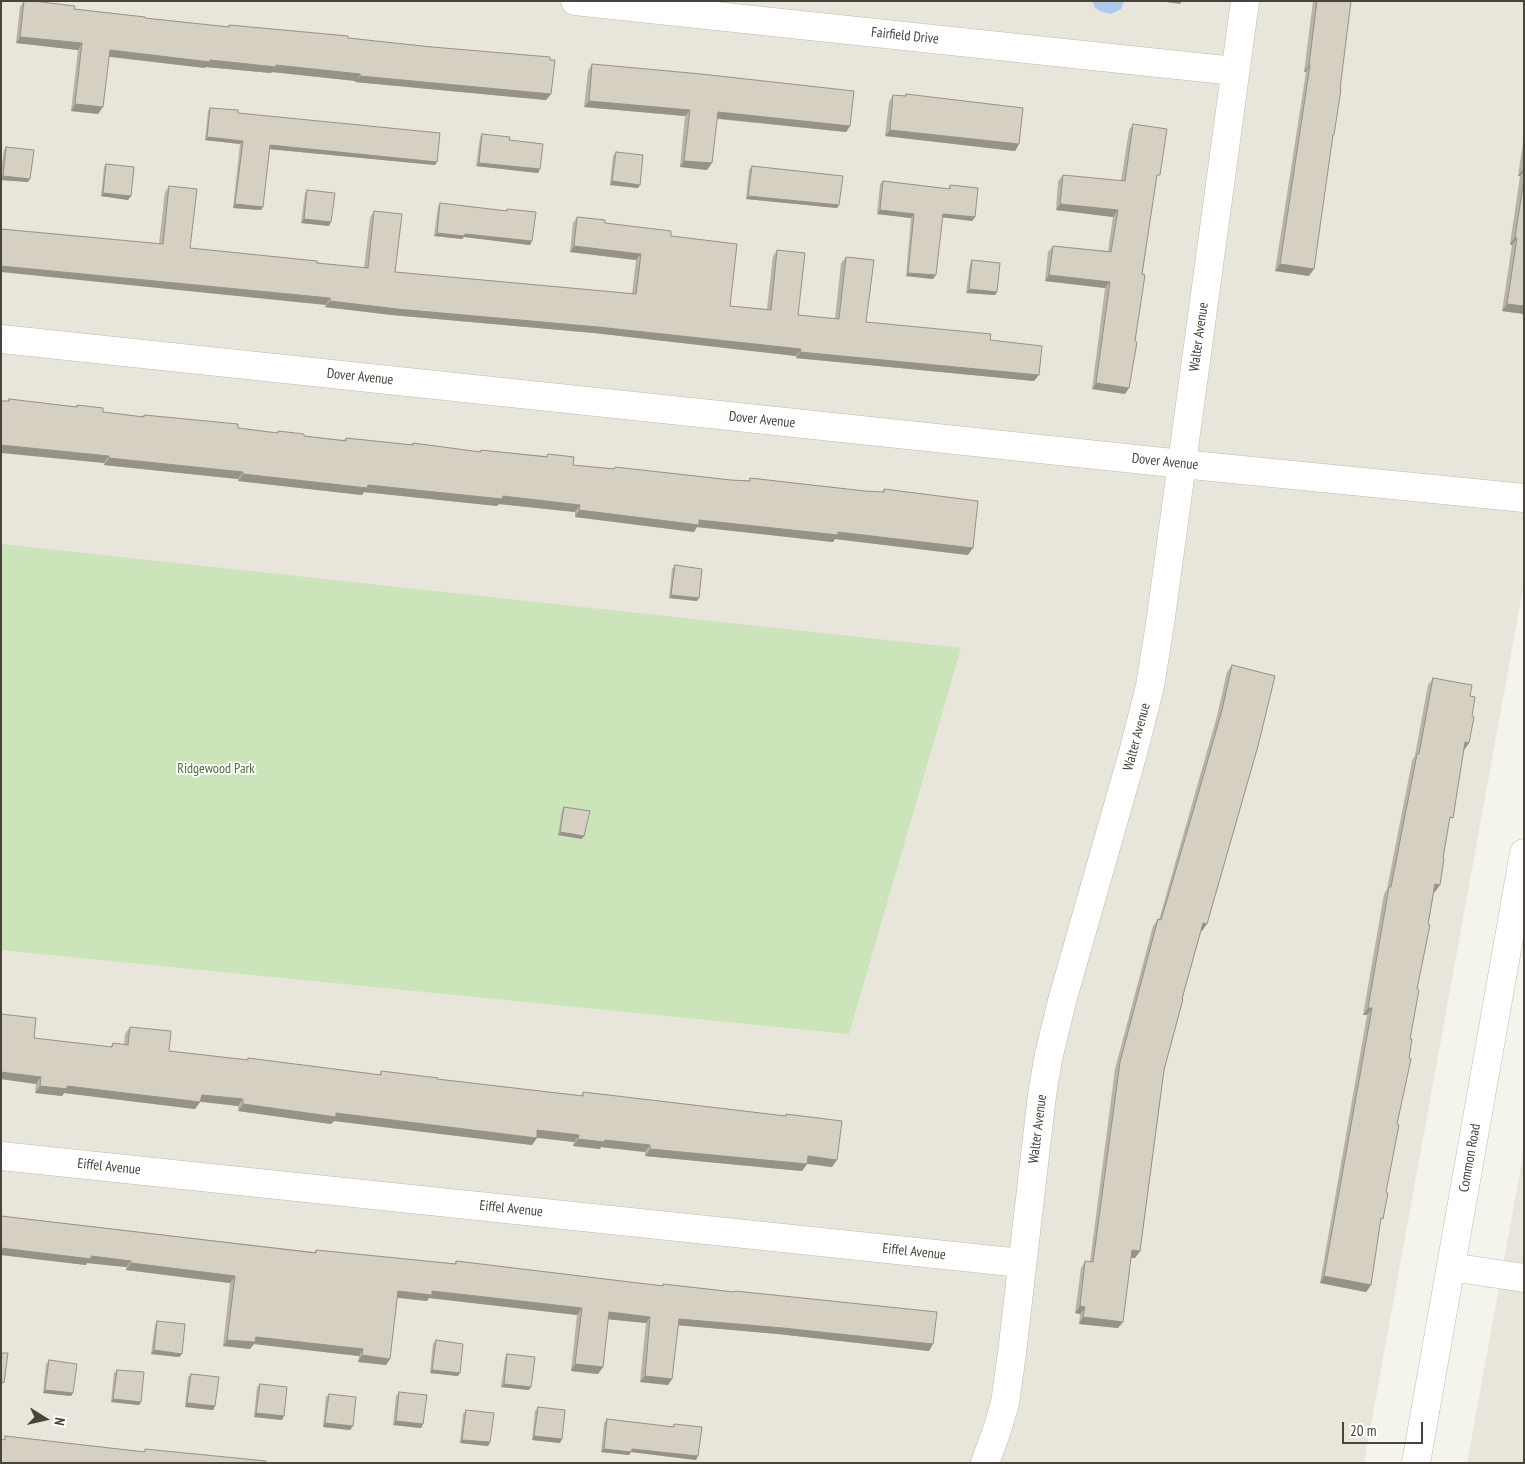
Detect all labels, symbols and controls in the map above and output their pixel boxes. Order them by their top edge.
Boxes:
street label: Fairfield Drive [870,24,940,48]
street label: Walter Avenue [1186,301,1212,373]
street label: Dover Avenue [326,365,394,389]
street label: Dover Avenue [728,408,796,432]
street label: Dover Avenue [1131,450,1199,474]
street label: Walter Avenue [1120,701,1154,773]
park label: Ridgewood Park [177,761,255,777]
street label: Walter Avenue [1025,1093,1051,1165]
street label: Common Road [1456,1122,1484,1194]
street label: Eiffel Avenue [77,1155,141,1179]
street label: Eiffel Avenue [479,1197,543,1221]
street label: Eiffel Avenue [882,1240,946,1264]
north arrow [20,1394,70,1444]
scale bar [1345,1412,1426,1444]
text: N [50,1416,69,1427]
text: 20 m [1350,1421,1376,1440]

